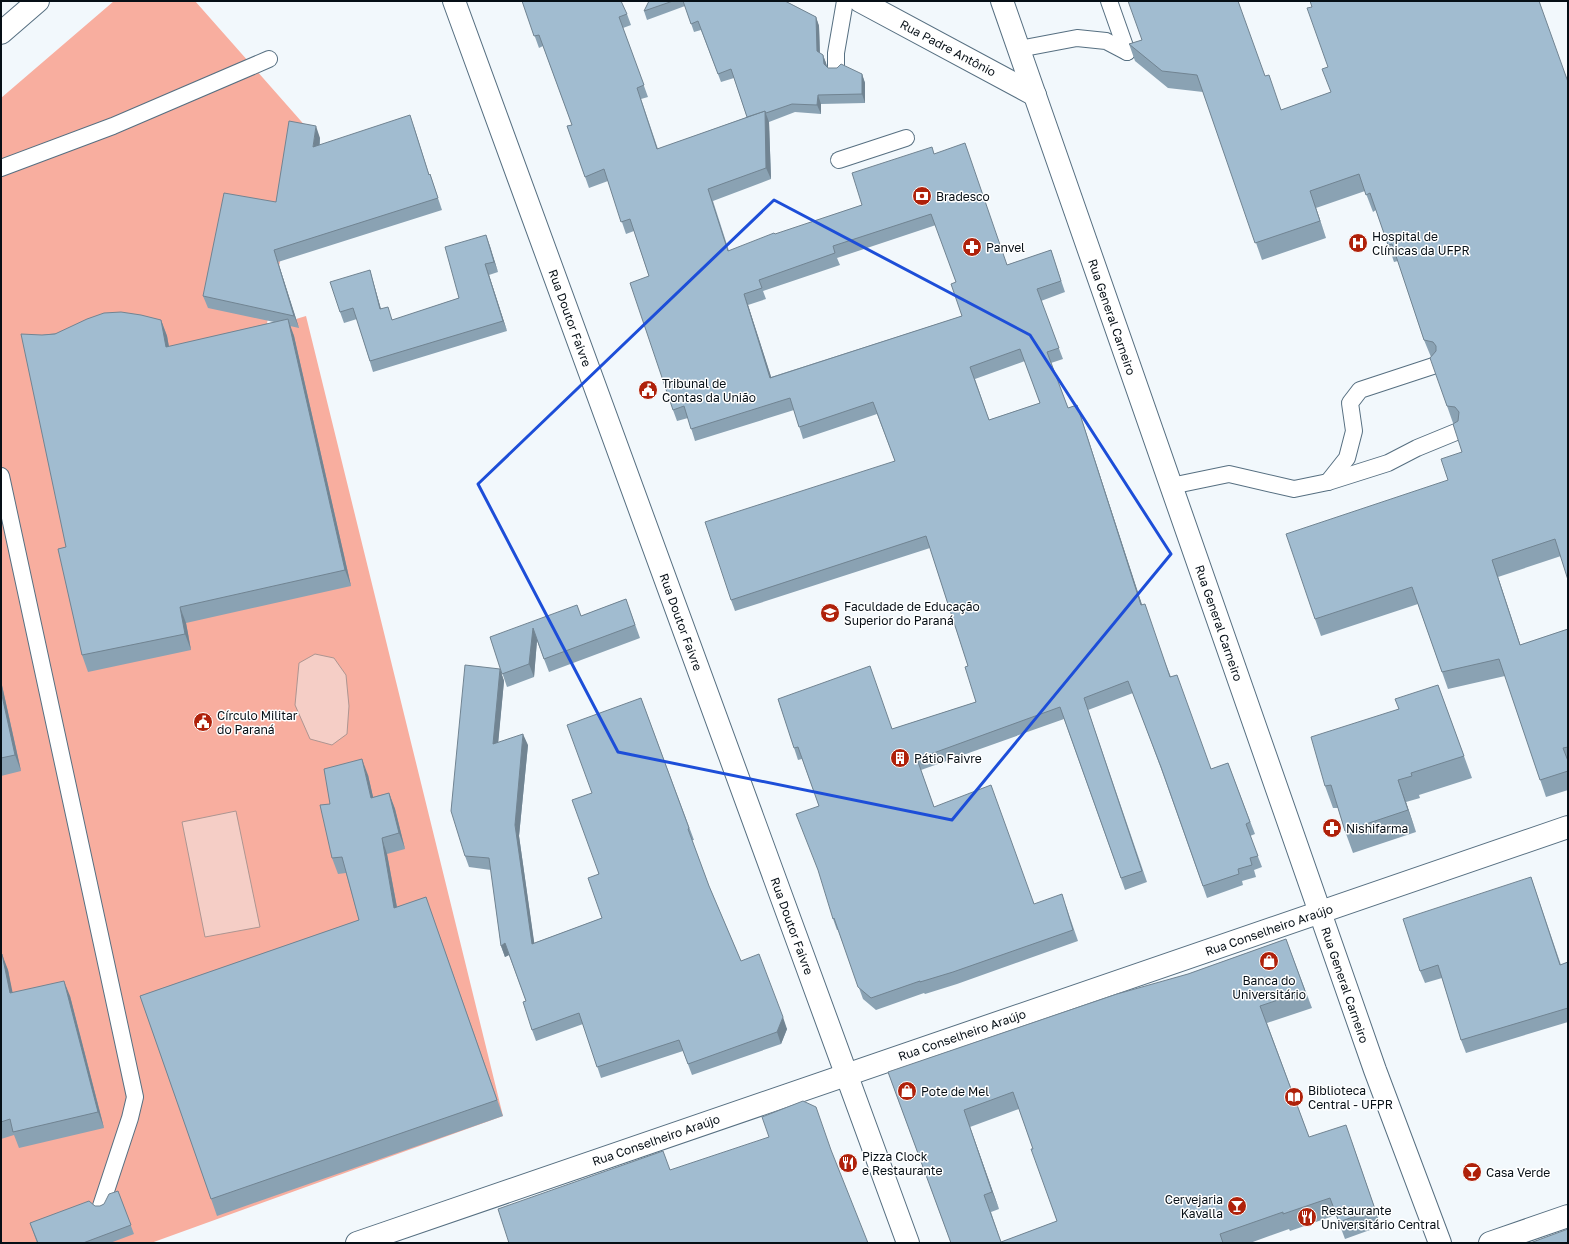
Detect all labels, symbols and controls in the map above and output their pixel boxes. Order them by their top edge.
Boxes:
street label: Rua Padre Antônio [897,16,999,80]
bank icon: Bradesco [911,185,933,207]
place label: Bradesco [936,189,990,204]
place label: Hospital de Clínicas da UFPR [1372,229,1470,258]
hospital icon: Hospital de Clínicas da UFPR [1347,232,1369,254]
pharmacy icon: Panvel [961,236,983,258]
place label: Panvel [986,240,1025,255]
street label: Rua General Carneiro [1085,257,1139,377]
street label: Rua Doutor Faivre [545,267,595,369]
place label: Tribunal de Contas da União [662,376,756,405]
public building icon: Tribunal de Contas da União [637,379,659,401]
street label: Rua General Carneiro [1192,563,1246,683]
street label: Rua Doutor Faivre [656,571,706,673]
place label: Faculdade de Educação Superior do Paraná [844,599,980,628]
school or university icon: Faculdade de Educação Superior do Paraná [819,602,841,624]
place label: Círculo Militar do Paraná [217,708,298,737]
public building icon: Círculo Militar do Paraná [192,711,214,733]
building icon: Pátio Faivre [889,747,911,769]
place label: Pátio Faivre [914,751,982,766]
pharmacy icon: Nishifarma [1321,817,1343,839]
place label: Nishifarma [1346,821,1408,836]
street label: Rua Doutor Faivre [767,875,817,977]
street label: Rua Conselheiro Araújo [1203,901,1335,959]
street label: Rua General Carneiro [1318,925,1372,1045]
shop icon: Banca do Universitário [1258,950,1280,972]
place label: Banca do Universitário [1232,973,1306,1002]
street label: Rua Conselheiro Araújo [896,1006,1028,1064]
shop icon: Pote de Mel [896,1080,918,1102]
place label: Biblioteca Central - UFPR [1308,1083,1393,1112]
place label: Pote de Mel [921,1084,989,1099]
library icon: Biblioteca Central - UFPR [1283,1086,1305,1108]
street label: Rua Conselheiro Araújo [590,1111,722,1169]
place label: Pizza Clock e Restaurante [862,1149,943,1178]
restaurant icon: Pizza Clock e Restaurante [837,1152,859,1174]
bar icon: Casa Verde [1461,1161,1483,1183]
place label: Casa Verde [1486,1165,1550,1180]
place label: Cervejaria Kavalla [1165,1192,1223,1221]
bar icon: Cervejaria Kavalla [1226,1195,1248,1217]
place label: Restaurante Universitário Central [1321,1203,1440,1232]
restaurant icon: Restaurante Universitário Central [1296,1206,1318,1228]

